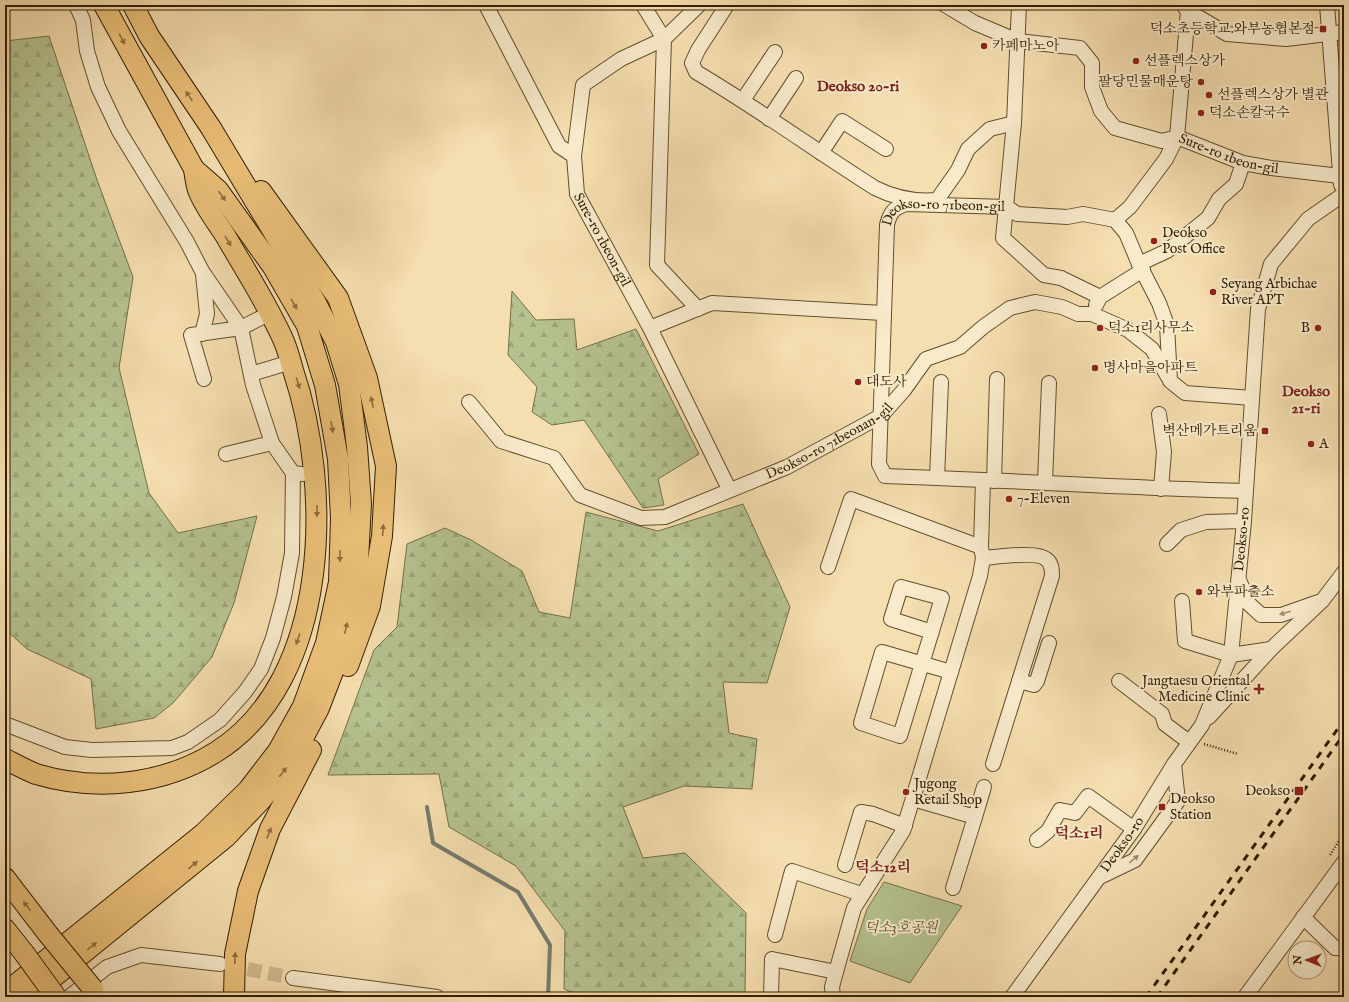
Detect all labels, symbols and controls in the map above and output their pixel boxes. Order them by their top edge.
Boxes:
place label: 덕소초등학교.와부농협본점 [1150,20,1315,38]
marker: 덕소초등학교.와부농협본점 [1318,24,1328,34]
one-way arrow [119,34,125,45]
place label: 카페마노아 [992,37,1060,55]
marker: 카페마노아 [979,41,989,51]
place label: 선플렉스상가 [1144,52,1226,70]
marker: 선플렉스상가 [1131,56,1141,66]
place label: 팔당민물매운탕 [1098,73,1193,91]
district label: Deokso 20-ri [817,77,899,96]
marker: 팔당민물매운탕 [1196,77,1206,87]
place label: 선플렉스상가 별관 [1217,86,1329,104]
one-way arrow [185,90,193,101]
marker: 선플렉스상가 별관 [1204,90,1214,100]
place label: 덕소손칼국수 [1209,104,1291,122]
marker: 덕소손칼국수 [1196,108,1206,118]
street label: Sure-ro 1beon-gil [1176,130,1280,178]
one-way arrow [218,190,226,201]
street label: Sure-ro 1beon-gil [569,190,635,290]
street label: Deokso-ro 71beon-gil [878,195,1005,228]
place label: Deokso Post Office [1162,224,1226,258]
one-way arrow [225,235,232,247]
marker: Deokso Post Office [1149,236,1159,246]
place label: Seyang Arbichae River APT [1221,275,1318,309]
marker: Seyang Arbichae River APT [1208,287,1218,297]
one-way arrow [291,298,297,310]
place label: 덕소1리사무소 [1108,319,1195,337]
place label: B [1301,319,1310,337]
marker: 덕소1리사무소 [1095,323,1105,333]
marker: B [1313,323,1323,333]
place label: 명사마을아파트 [1103,359,1198,377]
marker: 명사마을아파트 [1090,363,1100,373]
place label: 대도사 [866,373,907,391]
one-way arrow [295,377,301,389]
marker: 대도사 [853,377,863,387]
district label: Deokso 21-ri [1282,382,1330,418]
one-way arrow [369,395,375,408]
street label: Deokso-ro 71beonan-gil [763,399,897,484]
one-way arrow [330,421,336,433]
place label: 벽산메가트리움 [1162,422,1257,440]
marker: 벽산메가트리움 [1260,426,1270,436]
place label: A [1318,435,1329,453]
marker: A [1306,439,1316,449]
place label: 7-Eleven [1017,490,1071,508]
marker: 7-Eleven [1004,494,1014,504]
one-way arrow [314,505,320,518]
street label: Deokso-ro [1230,506,1254,572]
one-way arrow [379,524,386,536]
one-way arrow [337,550,343,563]
place label: 와부파출소 [1207,583,1275,601]
marker: 와부파출소 [1194,587,1204,597]
one-way arrow [1278,610,1290,616]
one-way arrow [343,622,349,634]
one-way arrow [295,633,301,645]
place label: Jangtaesu Oriental Medicine Clinic [1140,672,1250,706]
marker: Jangtaesu Oriental Medicine Clinic [1253,683,1265,695]
one-way arrow [279,766,287,777]
place label: Jugong Retail Shop [912,775,983,809]
place label: Deokso [1245,782,1290,800]
marker: Deokso [1293,785,1305,797]
marker: Jugong Retail Shop [901,787,911,797]
place label: Deokso Station [1170,790,1216,824]
marker: Deokso Station [1157,802,1167,812]
street label: Deokso-ro [1096,813,1148,876]
district label: 덕소1리 [1054,824,1104,843]
one-way arrow [267,827,273,839]
one-way arrow [1129,855,1139,863]
district label: 덕소12리 [855,858,911,877]
one-way arrow [188,860,198,869]
one-way arrow [22,901,31,912]
park label: 덕소3호공원 [865,919,939,937]
north arrow [1287,940,1327,980]
one-way arrow [86,942,97,951]
one-way arrow [232,952,239,964]
text: N [1291,954,1305,966]

